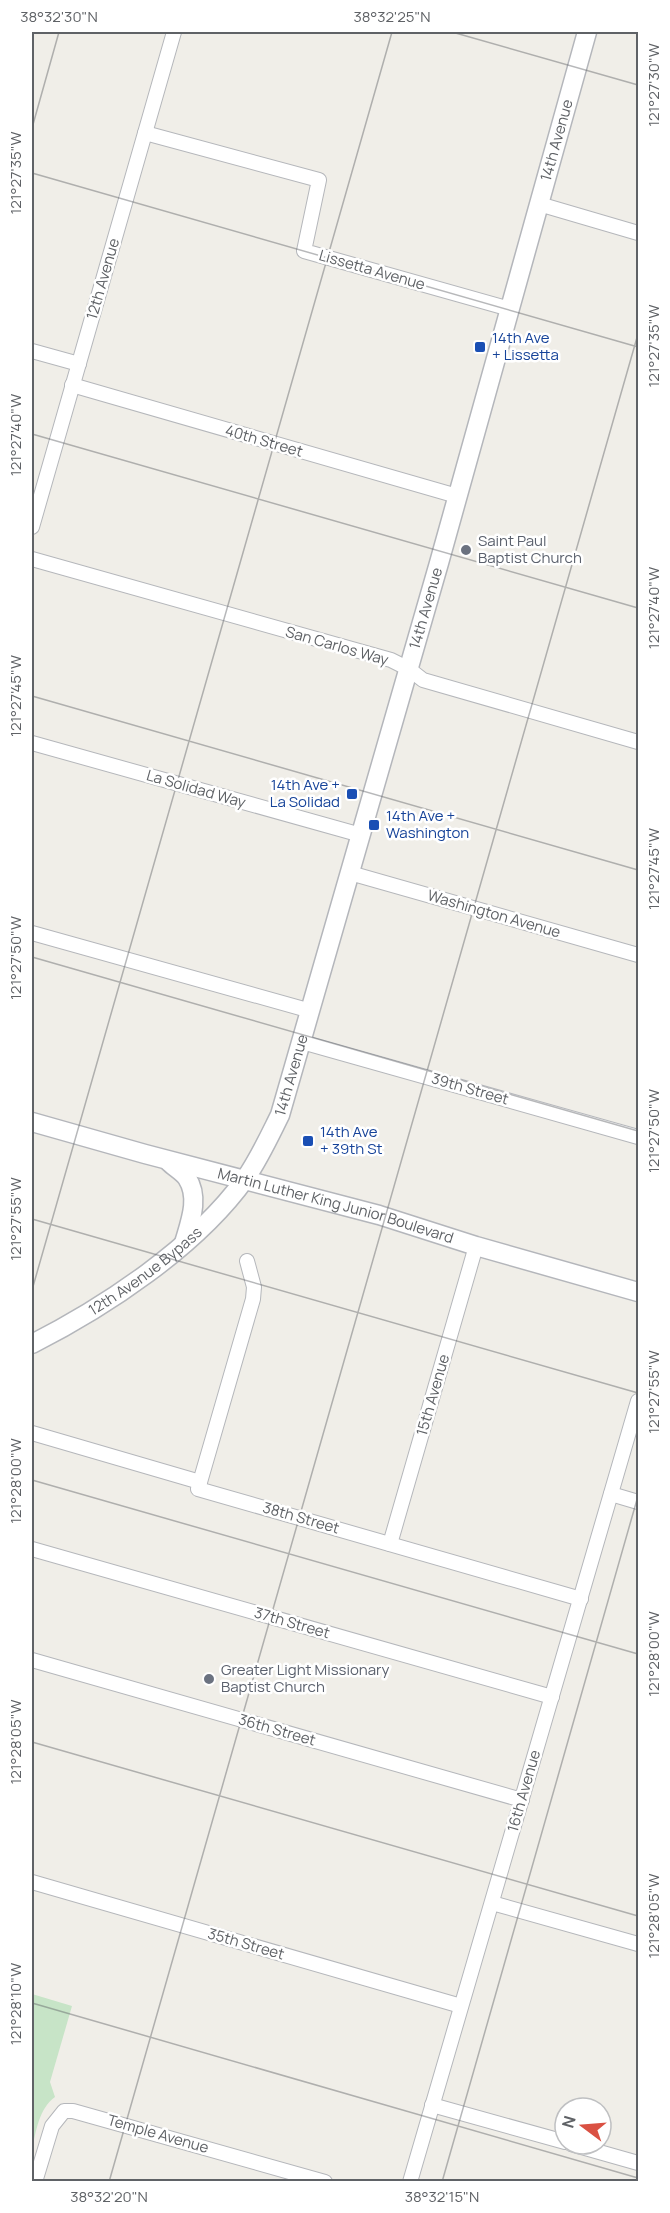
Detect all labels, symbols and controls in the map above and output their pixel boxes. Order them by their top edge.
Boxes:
text: 38°32'30"N [20,6,98,27]
text: 38°32'25"N [353,6,431,27]
text: 121°27'30"W [643,43,664,127]
street label: 14th Avenue [535,97,578,183]
text: 121°27'35"W [5,131,26,215]
street label: 12th Avenue [81,236,124,322]
street label: Lissetta Avenue [317,244,428,295]
text: 121°27'35"W [643,304,664,388]
place label: 14th Ave + Lissetta [492,327,559,365]
marker: 14th Ave + Lissetta [473,340,487,354]
text: 121°27'40"W [5,394,26,476]
street label: 40th Street [223,419,305,462]
place label: Saint Paul Baptist Church [478,530,582,568]
marker: Saint Paul Baptist Church [459,543,473,557]
street label: 14th Avenue [404,565,447,651]
text: 121°27'40"W [643,567,664,649]
street label: San Carlos Way [283,621,391,670]
text: 121°27'45"W [5,655,26,737]
street label: La Solidad Way [144,764,248,813]
place label: 14th Ave + La Solidad [270,774,340,812]
marker: 14th Ave + La Solidad [345,787,359,801]
place label: 14th Ave + Washington [386,805,469,843]
marker: 14th Ave + Washington [367,818,381,832]
text: 121°27'45"W [643,828,664,910]
street label: Washington Avenue [425,884,563,943]
text: 121°27'50"W [5,916,26,1000]
street label: 14th Avenue [269,1032,313,1118]
street label: 39th Street [429,1067,511,1110]
text: 121°27'50"W [643,1089,664,1173]
place label: 14th Ave + 39th St [320,1121,382,1159]
marker: 14th Ave + 39th St [301,1134,315,1148]
street label: Martin Luther King Junior Boulevard [216,1162,456,1248]
text: 121°27'55"W [5,1177,26,1261]
street label: 12th Avenue Bypass [84,1222,207,1320]
text: 121°27'55"W [643,1350,664,1434]
street label: 15th Avenue [411,1351,454,1438]
text: 121°28'00"W [5,1438,26,1524]
street label: 38th Street [260,1497,342,1538]
street label: 37th Street [252,1602,332,1643]
text: 121°28'00"W [643,1611,664,1697]
place label: Greater Light Missionary Baptist Church [221,1659,389,1697]
marker: Greater Light Missionary Baptist Church [202,1672,216,1686]
text: 121°28'05"W [5,1699,26,1785]
street label: 36th Street [236,1708,318,1751]
street label: 16th Avenue [502,1747,545,1834]
text: 121°28'05"W [643,1873,664,1959]
street label: 35th Street [205,1923,287,1964]
text: 121°28'10"W [5,1963,26,2045]
north arrow [553,2096,613,2156]
street label: Temple Avenue [105,2109,211,2158]
text: N [556,2113,581,2130]
text: 38°32'20"N [70,2186,148,2207]
text: 38°32'15"N [405,2186,479,2207]

